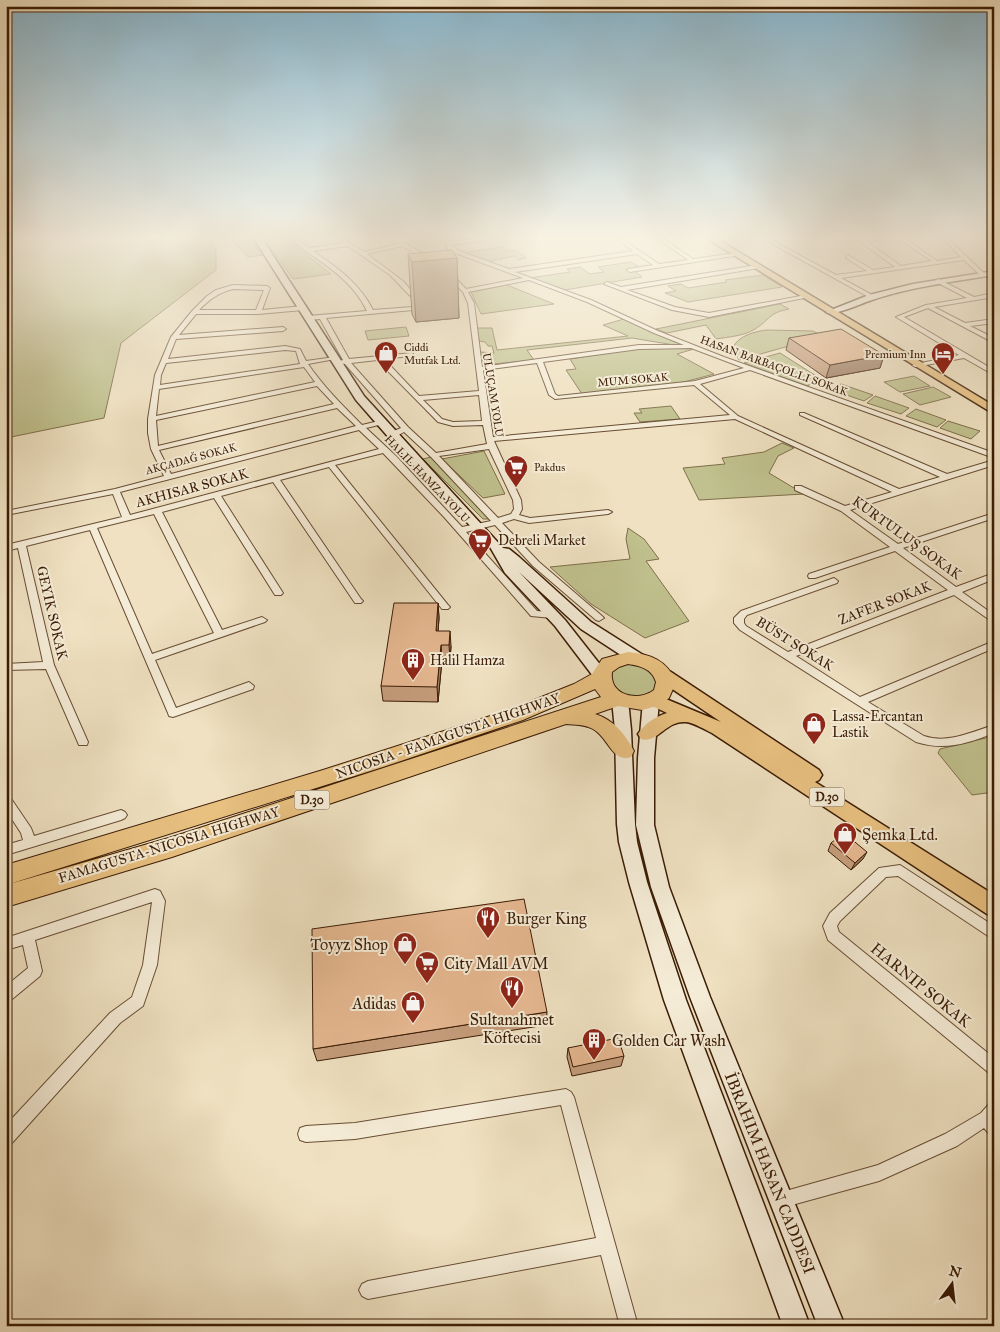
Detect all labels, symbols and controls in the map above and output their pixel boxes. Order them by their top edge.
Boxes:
street label: HASAN BARBAÇOLLI SOKAK [699,333,851,399]
shop icon: Ciddi Mutfak Ltd. [373,340,399,374]
place label: Ciddi Mutfak Ltd. [404,341,461,367]
hotel icon: Premium Inn [930,341,956,375]
place label: Premium Inn [865,348,926,361]
street label: ULUÇAM YOLU [480,352,506,438]
street label: MUM SOKAK [597,370,670,390]
street label: HALIL HAMZA YOLU [382,433,472,526]
street label: AKÇADAĞ SOKAK [143,440,239,478]
supermarket icon: Pakdus [503,454,529,488]
place label: Pakdus [534,461,565,474]
street label: AKHISAR SOKAK [133,465,251,511]
street label: KURTULUŞ SOKAK [849,493,966,584]
supermarket icon: Debreli Market [467,527,493,561]
place label: Debreli Market [498,532,586,549]
street label: GEYIK SOKAK [33,564,71,663]
street label: ZAFER SOKAK [836,577,935,629]
street label: BÜST SOKAK [753,612,839,675]
building icon: Halil Hamza [400,647,426,681]
place label: Halil Hamza [430,652,505,669]
street label: NICOSIA - FAMAGUSTA HIGHWAY [333,689,564,783]
place label: Lassa-Ercantan Lastik [832,708,924,741]
shop icon: Lassa-Ercantan Lastik [801,711,827,745]
road number: D.30 [810,788,844,806]
road number: D.30 [294,790,330,810]
street label: FAMAGUSTA-NICOSIA HIGHWAY [56,803,283,887]
shop icon: Şemka Ltd. [832,821,858,855]
place label: Şemka Ltd. [862,825,938,844]
restaurant icon: Burger King [475,905,501,939]
place label: Burger King [506,909,587,929]
shop icon: Toyyz Shop [392,931,418,965]
place label: Toyyz Shop [310,935,388,954]
street label: HARNIP SOKAK [867,939,976,1032]
supermarket icon: City Mall AVM [414,950,440,984]
place label: City Mall AVM [444,954,548,973]
restaurant icon: Sultanahmet Köftecisi [499,975,525,1009]
shop icon: Adidas [400,990,426,1024]
place label: Adidas [351,994,396,1013]
place label: Sultanahmet Köftecisi [470,1010,555,1047]
building icon: Golden Car Wash [581,1027,607,1061]
place label: Golden Car Wash [612,1031,726,1050]
street label: İBRAHIM HASAN CADDESI [721,1069,820,1277]
north arrow [928,1260,978,1310]
text: N [947,1262,963,1282]

